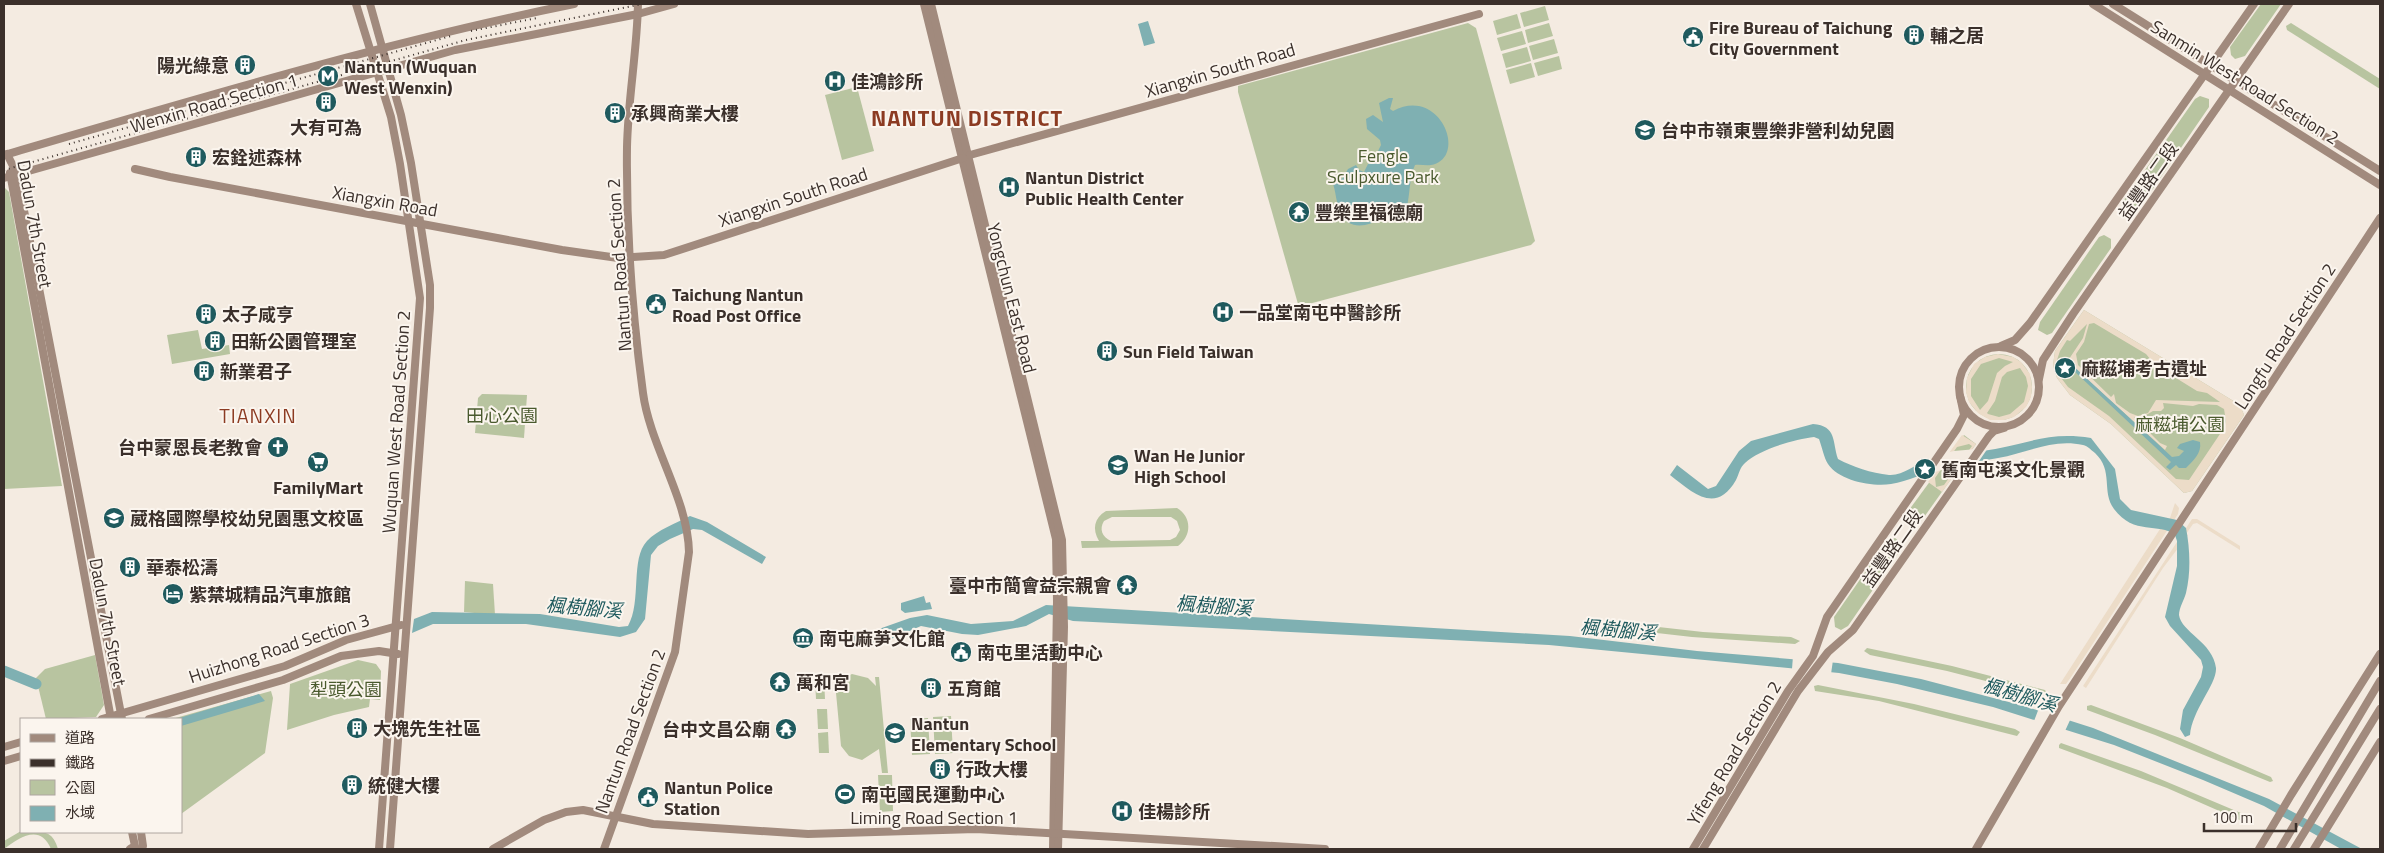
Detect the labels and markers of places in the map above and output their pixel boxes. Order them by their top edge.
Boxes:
place label: Fire Bureau of Taichung City Government [1709,14,1893,62]
place label: 輔之居 [1930,22,1984,49]
building icon: 輔之居 [1902,23,1926,47]
public building icon: Fire Bureau of Taichung City Government [1681,25,1705,49]
place label: 陽光綠意 [157,52,229,79]
building icon: 陽光綠意 [233,53,257,77]
place label: Nantun (Wuquan West Wenxin) [344,53,477,101]
metro station icon: Nantun (Wuquan West Wenxin) [316,64,340,88]
place label: 佳鴻診所 [851,68,923,95]
hospital icon: 佳鴻診所 [823,69,847,93]
building icon: 大有可為 [314,90,338,114]
place label: 承興商業大樓 [631,100,739,127]
building icon: 承興商業大樓 [603,101,627,125]
place label: 大有可為 [290,114,362,141]
place label: 台中市嶺東豐樂非營利幼兒園 [1661,117,1895,144]
school or university icon: 台中市嶺東豐樂非營利幼兒園 [1633,118,1657,142]
place label: 宏銓述森林 [212,144,302,171]
building icon: 宏銓述森林 [184,145,208,169]
place label: Nantun District Public Health Center [1025,164,1184,212]
hospital icon: Nantun District Public Health Center [997,175,1021,199]
place label: 豐樂里福德廟 [1315,199,1423,226]
temple icon: 豐樂里福德廟 [1287,200,1311,224]
place label: Taichung Nantun Road Post Office [672,281,804,329]
public building icon: Taichung Nantun Road Post Office [644,292,668,316]
place label: 一品堂南屯中醫診所 [1239,299,1401,326]
hospital icon: 一品堂南屯中醫診所 [1211,300,1235,324]
place label: 太子咸亨 [222,301,294,328]
building icon: 太子咸亨 [194,302,218,326]
place label: 田新公園管理室 [231,328,357,355]
building icon: 田新公園管理室 [203,329,227,353]
place label: Sun Field Taiwan [1123,338,1254,365]
building icon: Sun Field Taiwan [1095,339,1119,363]
place label: 麻糍埔考古遺址 [2081,355,2207,382]
place icon: 麻糍埔考古遺址 [2053,356,2077,380]
place label: 新業君子 [220,358,292,385]
building icon: 新業君子 [192,359,216,383]
place label: 台中蒙恩長老教會 [118,434,263,461]
church icon: 台中蒙恩長老教會 [266,435,290,459]
place label: Wan He Junior High School [1134,442,1245,490]
supermarket icon: FamilyMart [306,450,330,474]
school or university icon: Wan He Junior High School [1106,453,1130,477]
place label: 舊南屯溪文化景觀 [1941,456,2085,483]
place icon: 舊南屯溪文化景觀 [1913,457,1937,481]
place label: FamilyMart [273,474,363,501]
place label: 葳格國際學校幼兒園惠文校區 [130,505,364,532]
school or university icon: 葳格國際學校幼兒園惠文校區 [102,506,126,530]
place label: 華泰松濤 [146,554,218,581]
building icon: 華泰松濤 [118,555,142,579]
place label: 臺中市簡會益宗親會 [949,572,1112,599]
temple icon: 臺中市簡會益宗親會 [1115,573,1139,597]
place label: 紫禁城精品汽車旅館 [189,581,351,608]
hotel icon: 紫禁城精品汽車旅館 [161,582,185,606]
place label: 南屯麻芛文化館 [819,625,945,652]
museum icon: 南屯麻芛文化館 [791,626,815,650]
place label: 南屯里活動中心 [977,639,1103,666]
public building icon: 南屯里活動中心 [949,640,973,664]
place label: 萬和宮 [796,669,850,696]
temple icon: 萬和宮 [768,670,792,694]
place label: 五育館 [947,675,1001,702]
building icon: 五育館 [919,676,943,700]
place label: Nantun Elementary School [911,710,1056,758]
place label: 大塊先生社區 [373,715,481,742]
building icon: 大塊先生社區 [345,716,369,740]
place label: 台中文昌公廟 [662,716,770,743]
temple icon: 台中文昌公廟 [774,717,798,741]
school or university icon: Nantun Elementary School [883,721,907,745]
place label: 行政大樓 [956,756,1028,783]
building icon: 行政大樓 [928,757,952,781]
place label: 統健大樓 [368,772,440,799]
building icon: 統健大樓 [340,773,364,797]
place label: Nantun Police Station [664,774,773,822]
place label: 南屯國民運動中心 [861,781,1005,808]
sports icon: 南屯國民運動中心 [833,782,857,806]
public building icon: Nantun Police Station [636,785,660,809]
place label: 佳楊診所 [1138,798,1210,825]
hospital icon: 佳楊診所 [1110,799,1134,823]

